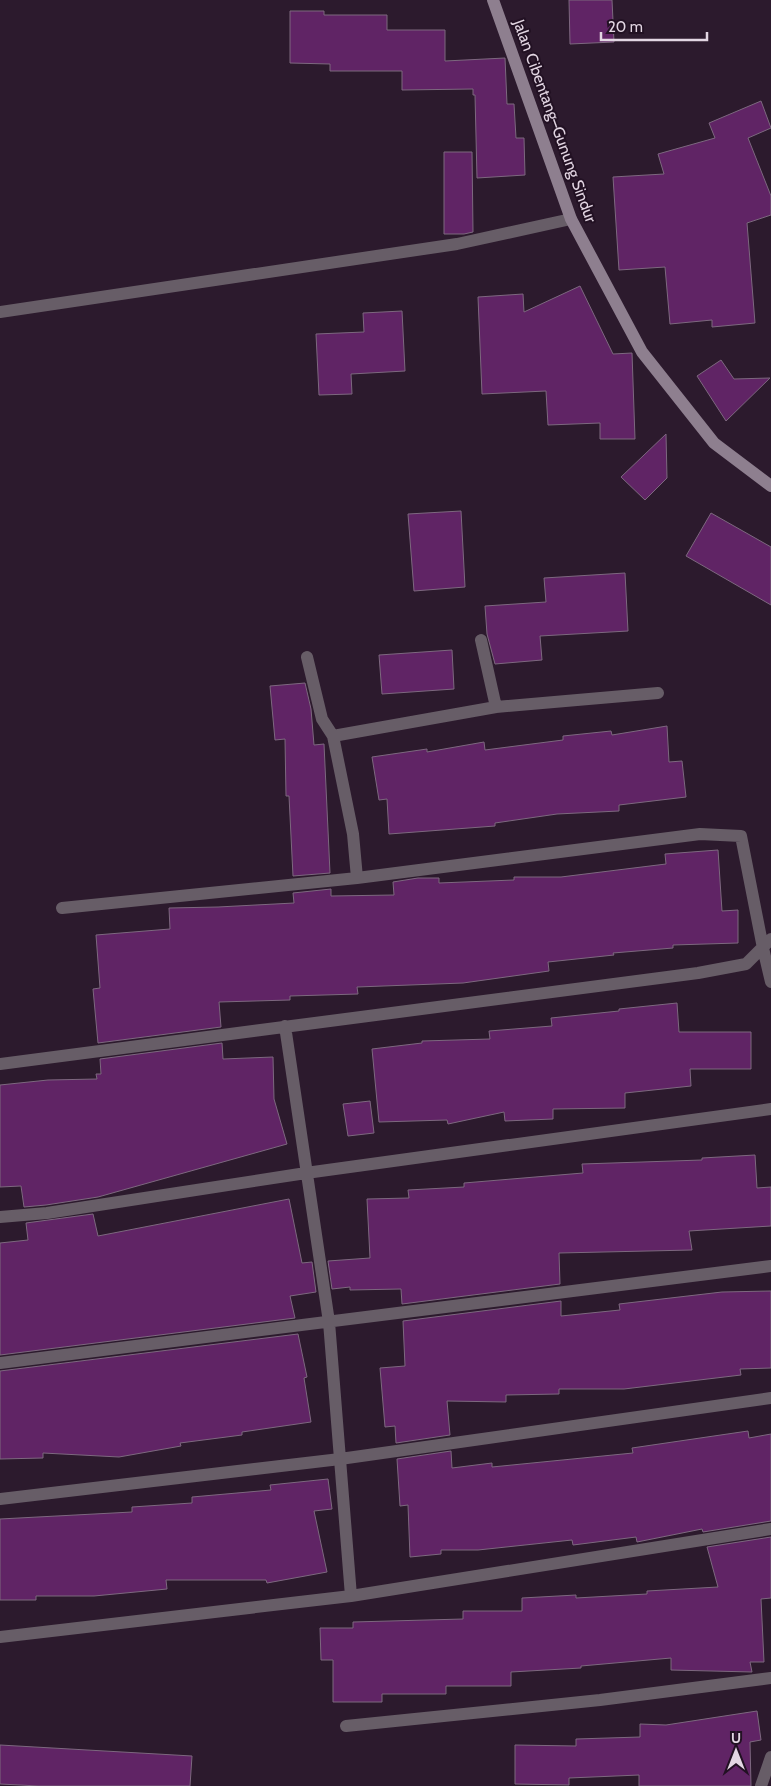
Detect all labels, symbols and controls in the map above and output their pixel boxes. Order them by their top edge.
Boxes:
scale bar [601,10,707,42]
street label: Jalan Cibentang–Gunung Sindur [509,16,601,226]
text: 20 m [608,18,643,36]
north arrow [711,1726,761,1776]
text: U [731,1729,741,1747]

